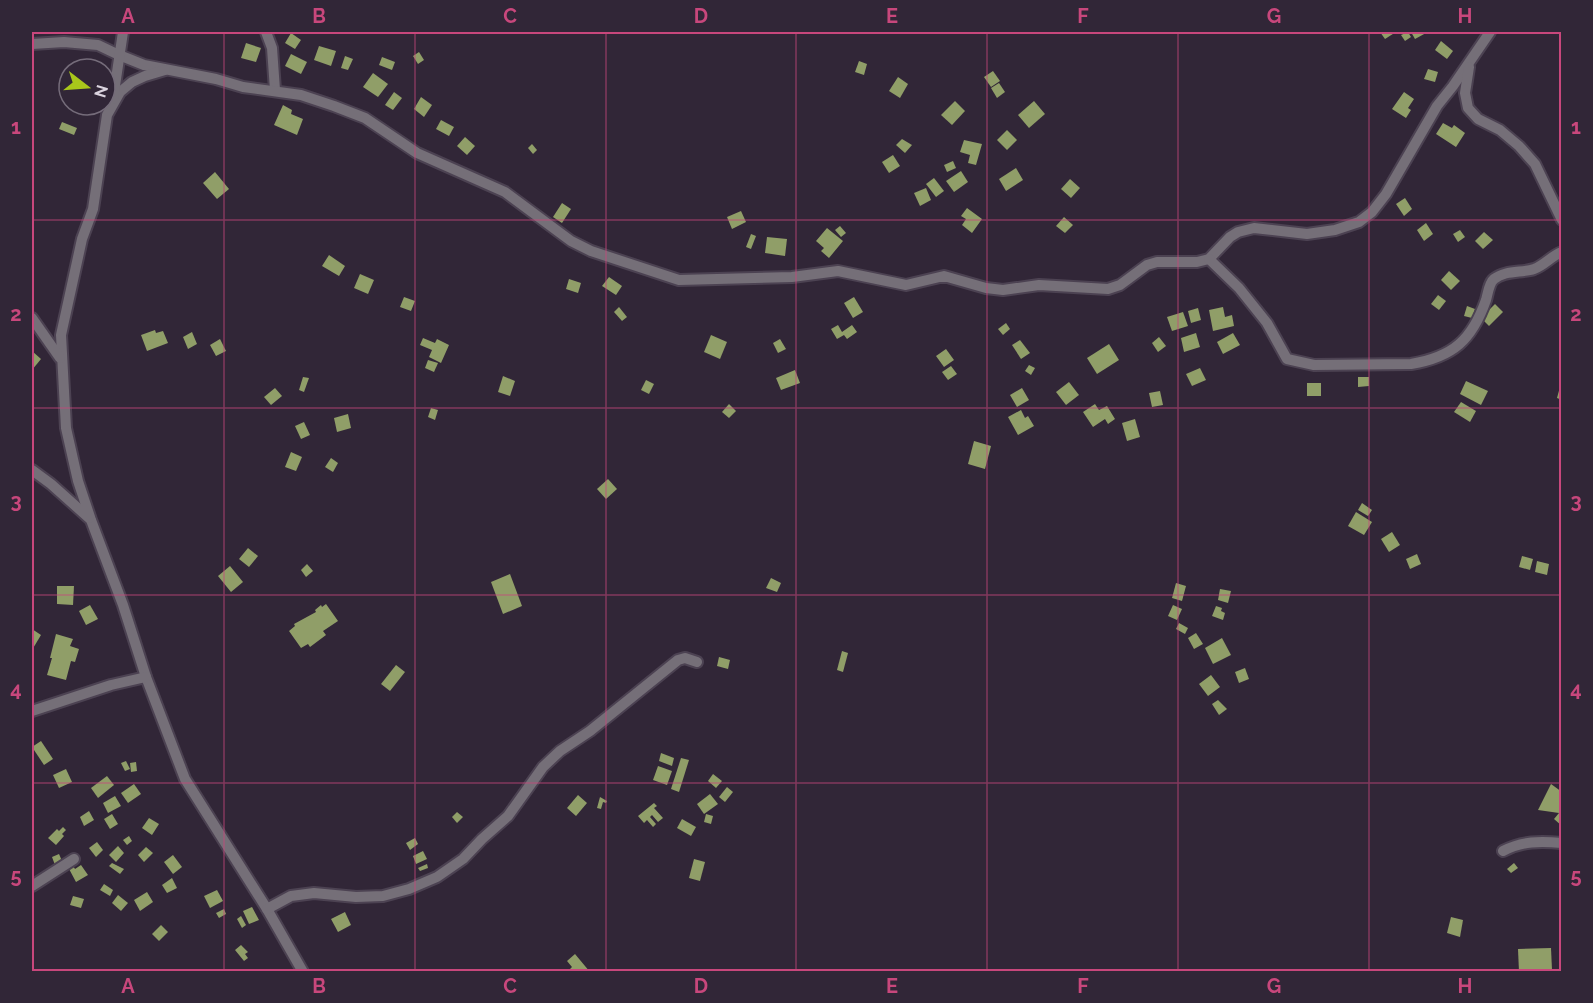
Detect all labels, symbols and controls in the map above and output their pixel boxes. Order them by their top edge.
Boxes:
text: A [121,4,135,28]
text: B [312,4,326,28]
text: C [503,4,517,28]
text: D [694,4,708,28]
text: E [886,4,898,28]
text: F [1077,4,1089,28]
text: G [1267,4,1281,28]
text: H [1458,4,1472,28]
north arrow [57,57,117,117]
text: N [90,83,112,100]
text: 1 [11,115,21,139]
text: 1 [1571,115,1581,139]
text: 2 [10,302,22,326]
text: 2 [1570,302,1582,326]
text: 3 [10,489,22,513]
text: 3 [1570,489,1582,513]
text: 4 [10,677,22,701]
text: 4 [1570,677,1582,701]
text: 5 [10,864,22,888]
text: 5 [1570,864,1582,888]
text: A [121,974,135,998]
text: B [312,974,326,998]
text: C [503,974,517,998]
text: D [694,974,708,998]
text: E [886,974,898,998]
text: F [1077,974,1089,998]
text: G [1267,974,1281,998]
text: H [1458,974,1472,998]

